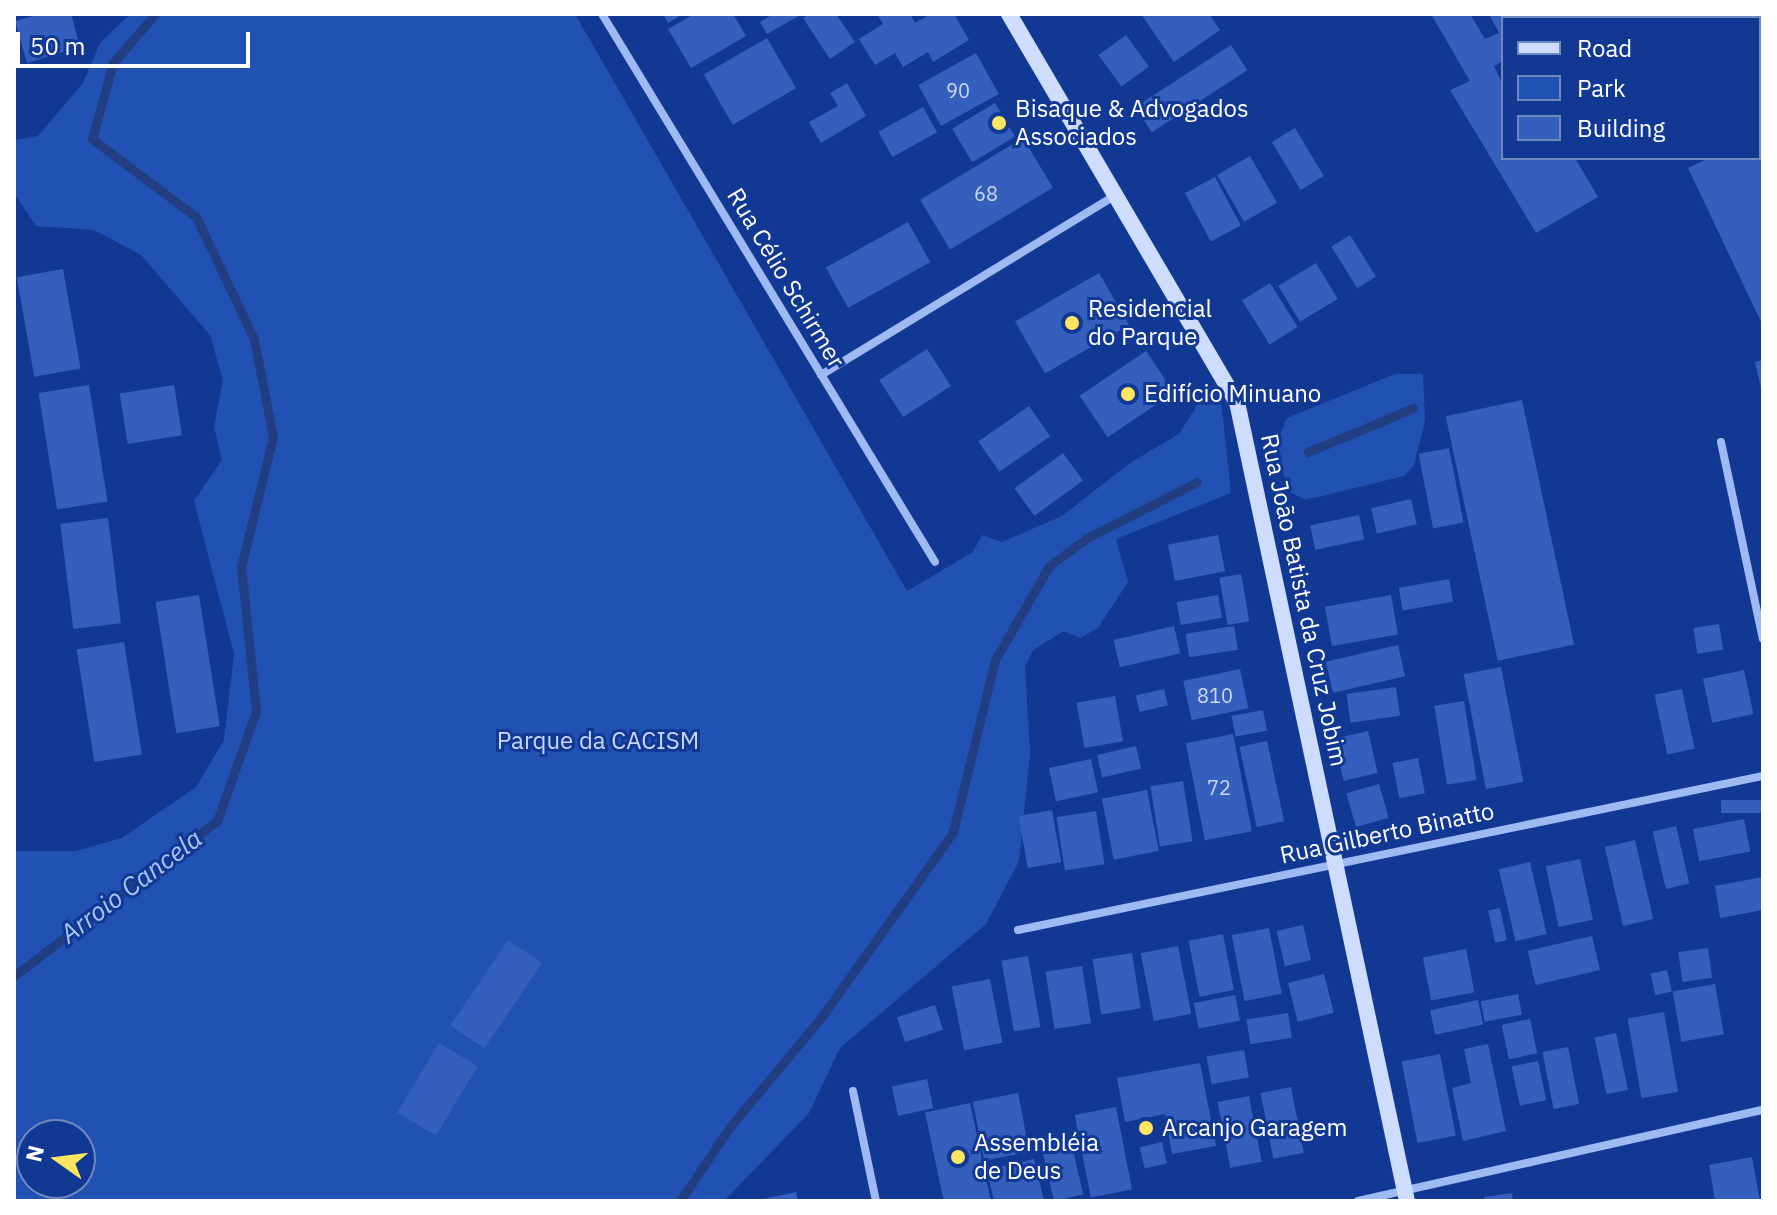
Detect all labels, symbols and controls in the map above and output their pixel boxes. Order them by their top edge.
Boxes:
scale bar [20,16,254,66]
legend [1501,16,1761,160]
text: 50 m [30,30,85,62]
text: Road [1577,32,1632,64]
text: Park [1577,72,1626,104]
house number: 90 [946,78,970,102]
place label: Bisaque & Advogados Associados [1015,95,1249,151]
text: Building [1577,112,1665,144]
marker: Bisaque & Advogados Associados [990,114,1008,132]
house number: 68 [974,181,998,205]
street label: Rua Célio Schirmer [721,183,851,373]
place label: Residencial do Parque [1088,295,1212,351]
marker: Residencial do Parque [1063,314,1081,332]
place label: Edifício Minuano [1144,380,1321,408]
marker: Edifício Minuano [1119,385,1137,403]
street label: Rua João Batista da Cruz Jobim [1255,431,1353,769]
house number: 810 [1197,683,1233,707]
park label: Parque da CACISM [497,727,699,755]
house number: 72 [1207,775,1231,799]
street label: Rua Gilberto Binatto [1277,796,1497,870]
water label: Arroio Cancela [54,822,208,950]
place label: Arcanjo Garagem [1162,1114,1347,1142]
north arrow [16,1119,96,1199]
marker: Arcanjo Garagem [1137,1119,1155,1137]
place label: Assembléia de Deus [974,1129,1099,1185]
text: N [18,1142,50,1165]
marker: Assembléia de Deus [949,1148,967,1166]

